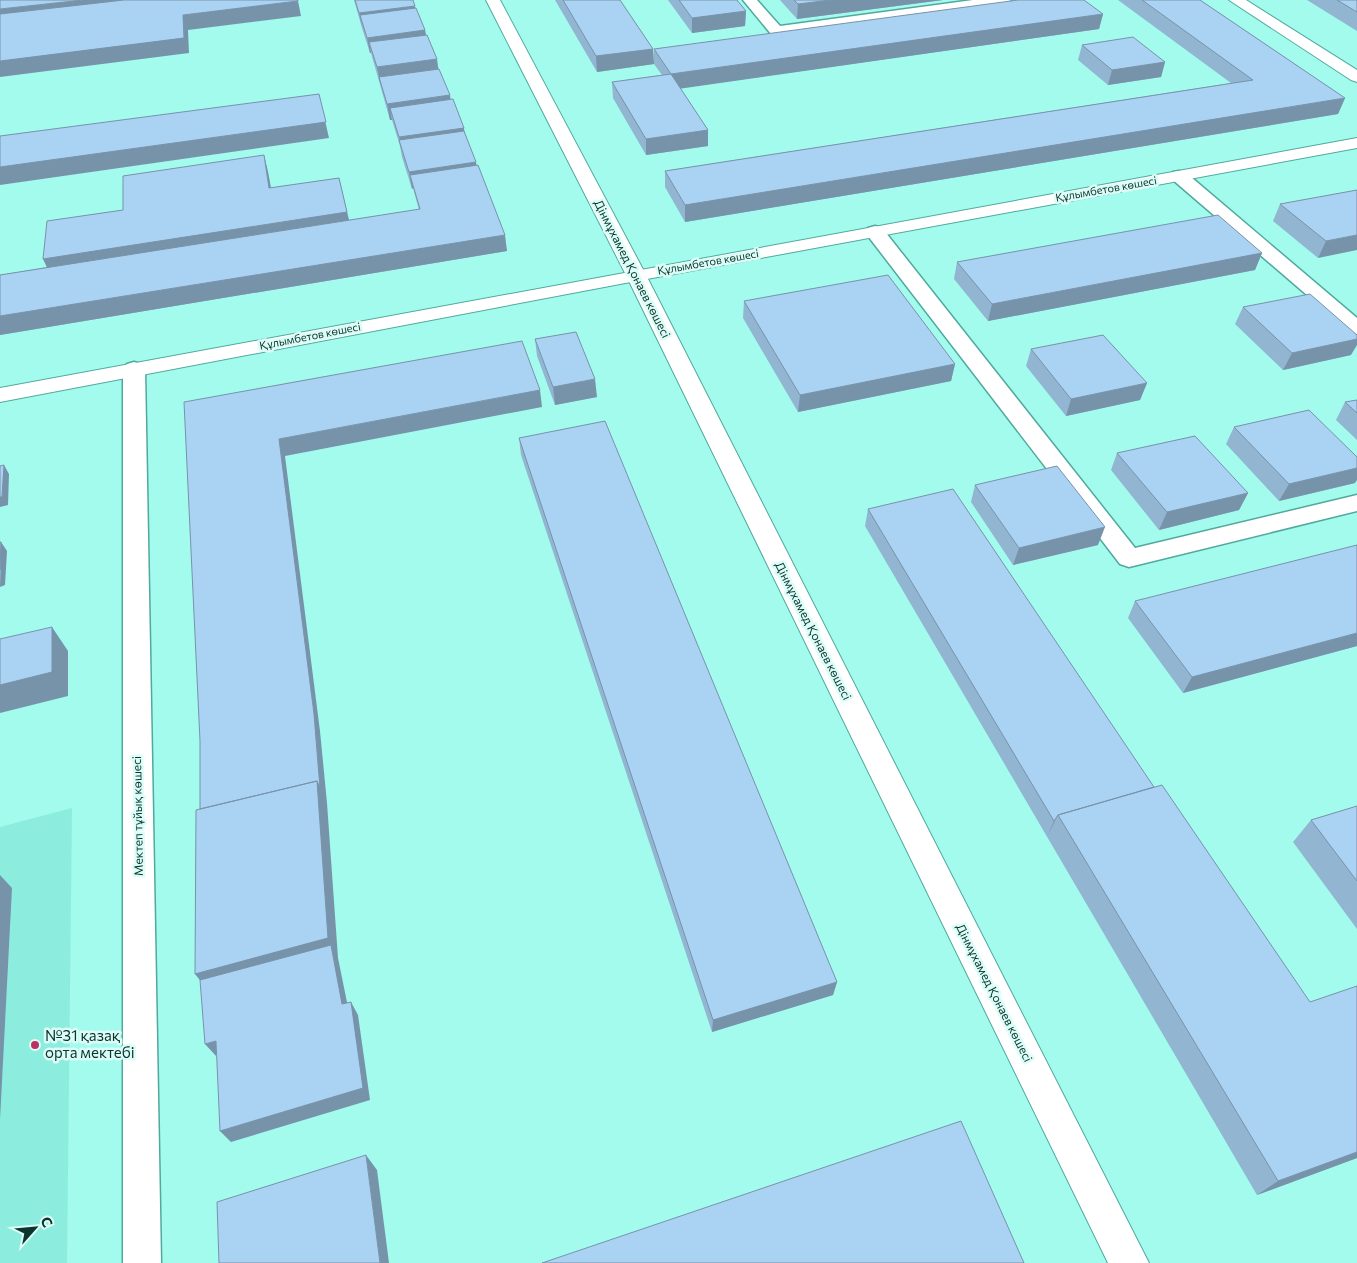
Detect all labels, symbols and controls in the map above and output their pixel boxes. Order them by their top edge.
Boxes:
street label: Құлымбетов көшесі [1054,173,1158,204]
street label: Дінмұхамед Қонаев көшесі [592,197,674,340]
street label: Құлымбетов көшесі [656,246,760,277]
street label: Құлымбетов көшесі [258,319,362,352]
street label: Дінмұхамед Қонаев көшесі [773,559,855,702]
street label: Мектеп тұйық көшесі [129,756,145,876]
street label: Дінмұхамед Қонаев көшесі [954,921,1036,1064]
place label: №31 қазақ орта мектебі [45,1026,135,1061]
marker: №31 қазақ орта мектебі [29,1039,41,1051]
north arrow [10,1203,60,1253]
text: С [37,1214,57,1230]

